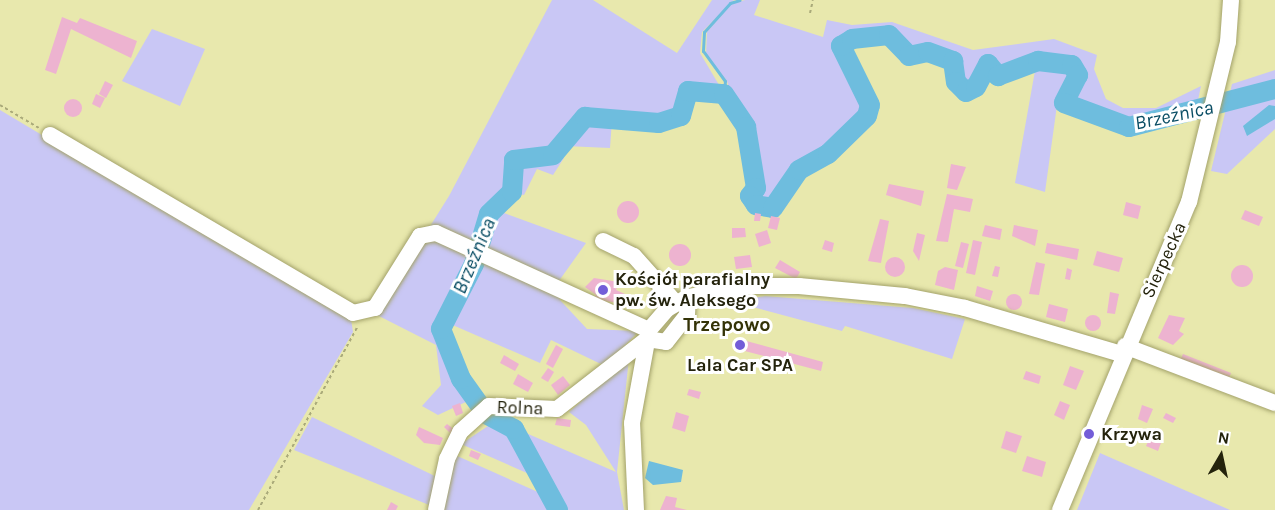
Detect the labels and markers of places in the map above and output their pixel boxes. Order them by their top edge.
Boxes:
place label: Kościół parafialny pw. św. Aleksego [615,269,770,312]
marker: Kościół parafialny pw. św. Aleksego [596,283,610,297]
marker: Lala Car SPA [733,338,747,352]
place label: Lala Car SPA [687,354,793,376]
place label: Krzywa [1101,423,1162,445]
marker: Krzywa [1082,427,1096,441]

